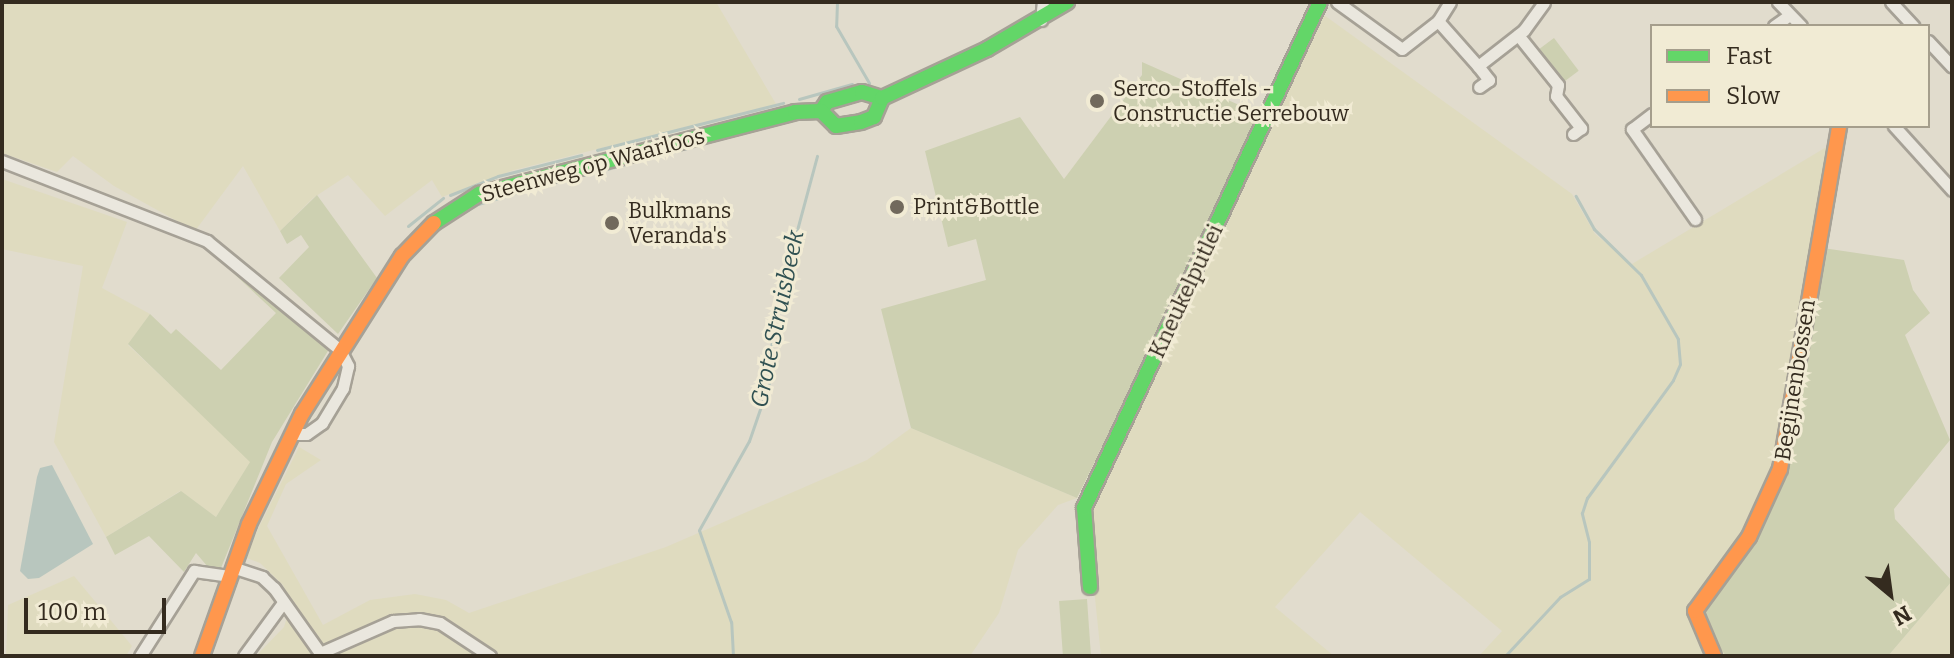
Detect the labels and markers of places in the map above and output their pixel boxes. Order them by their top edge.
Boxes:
place label: Serco-Stoffels - Constructie Serrebouw [1113,75,1349,126]
marker: Serco-Stoffels - Constructie Serrebouw [1088,92,1106,110]
place label: Print&Bottle [913,194,1040,220]
place label: Bulkmans Veranda's [628,197,731,248]
marker: Print&Bottle [888,198,906,216]
marker: Bulkmans Veranda's [603,214,621,232]

